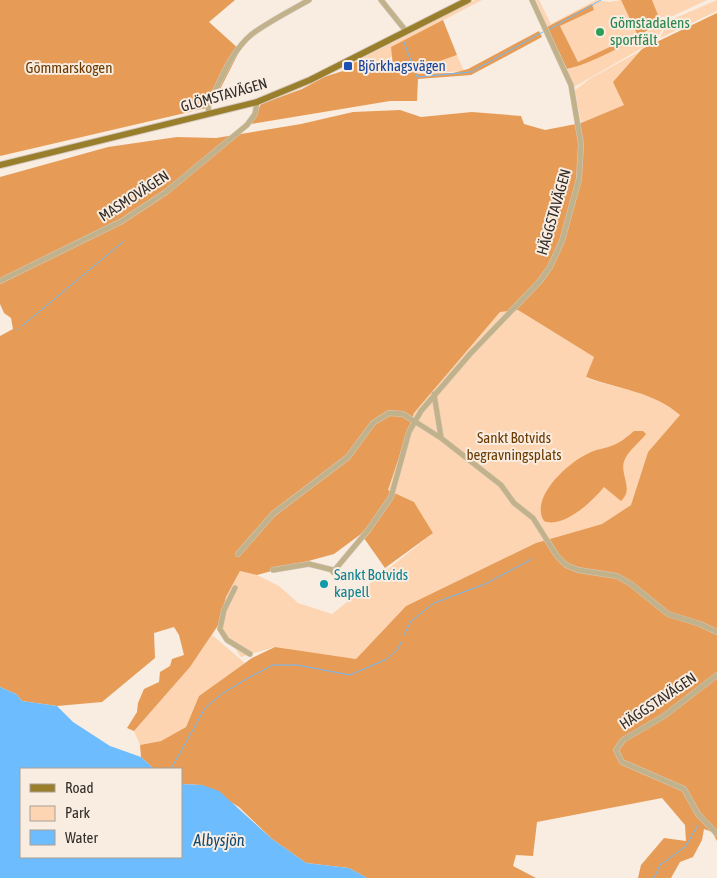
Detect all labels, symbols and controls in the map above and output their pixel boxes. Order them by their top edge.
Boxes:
place label: Gömstadalens sportfält [610,14,690,48]
marker: Gömstadalens sportfält [594,26,606,38]
place label: Björkhagsvägen [358,57,446,74]
park label: Gömmarskogen [26,59,112,76]
marker: Björkhagsvägen [342,60,354,72]
street label: GLÖMSTAVÄGEN [179,74,269,115]
street label: MASMOVÄGEN [96,167,172,224]
street label: HÄGGSTAVÄGEN [533,167,574,257]
park label: Sankt Botvids begravningsplats [466,429,562,463]
place label: Sankt Botvids kapell [334,566,408,600]
marker: Sankt Botvids kapell [318,578,330,590]
street label: HÄGGSTAVÄGEN [616,669,699,732]
legend [20,768,182,858]
text: Road [65,779,94,796]
text: Park [65,804,90,821]
text: Water [65,829,98,846]
water label: Albysjön [193,831,245,850]

